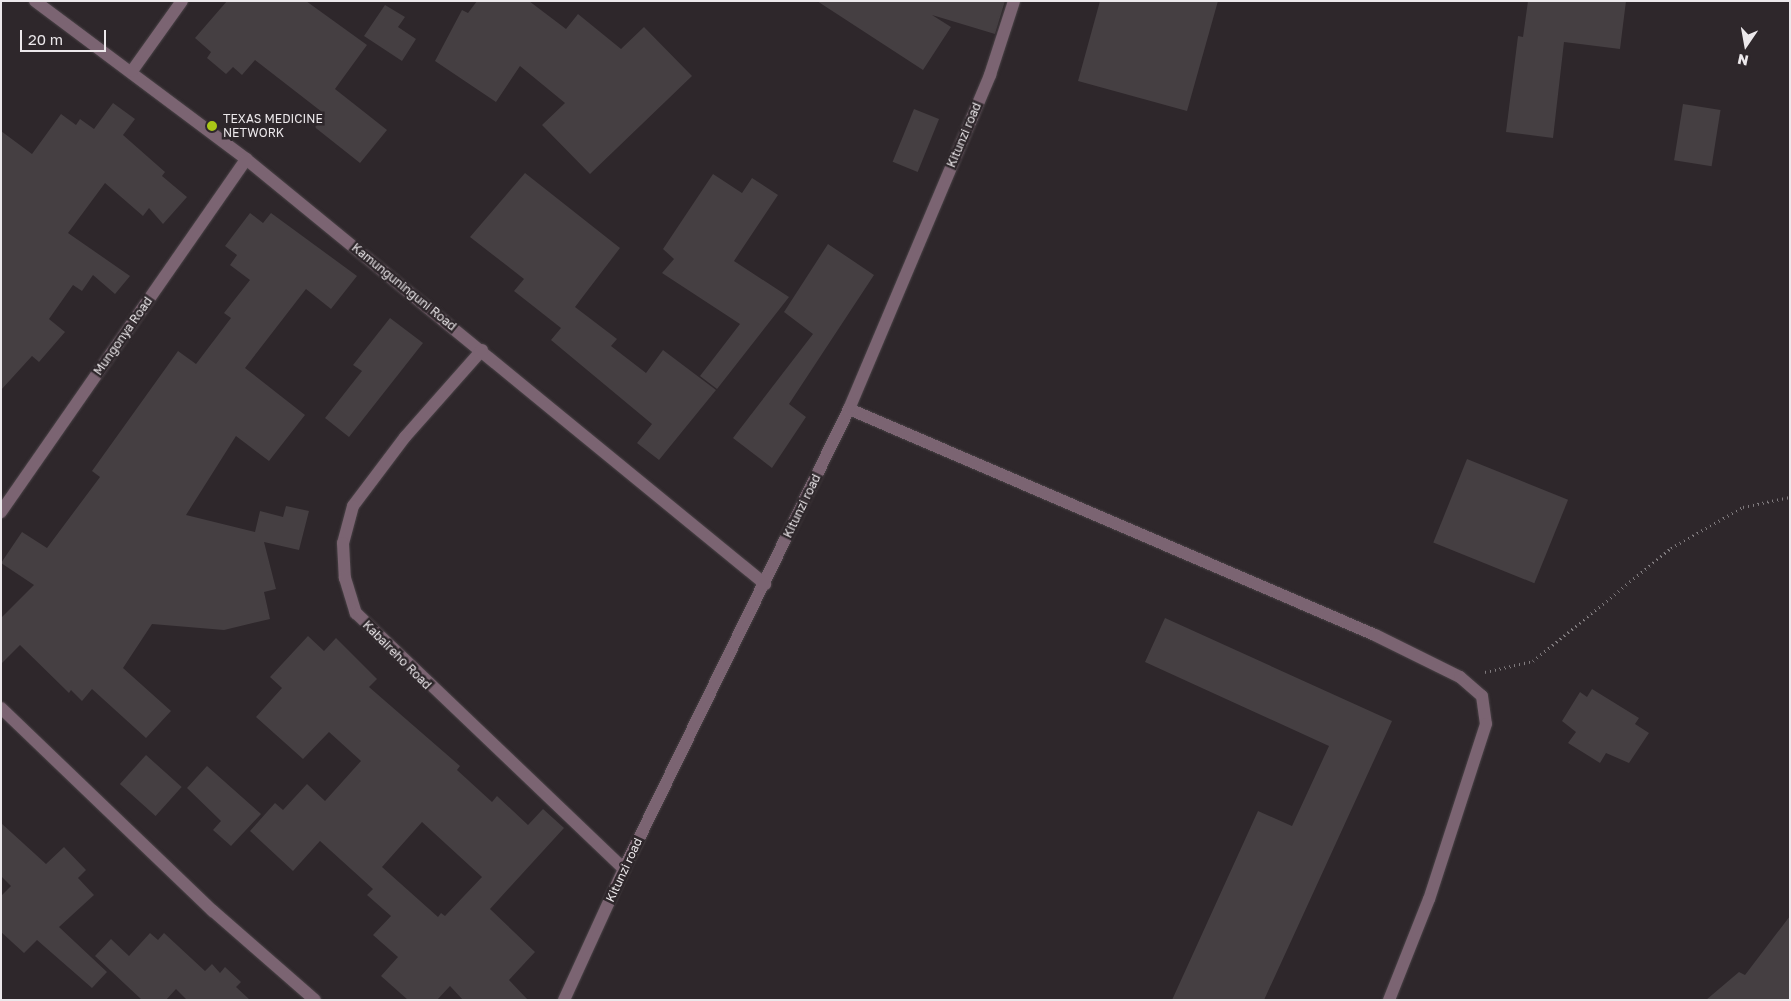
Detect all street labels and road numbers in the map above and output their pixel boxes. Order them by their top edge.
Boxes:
street label: Kitunzi road [944,100,984,170]
street label: Kamunguninguni Road [349,240,459,334]
street label: Mungonya Road [91,294,155,378]
street label: Kitunzi road [780,472,824,540]
street label: Kabaireho Road [360,618,434,692]
street label: Kitunzi road [603,836,645,904]

